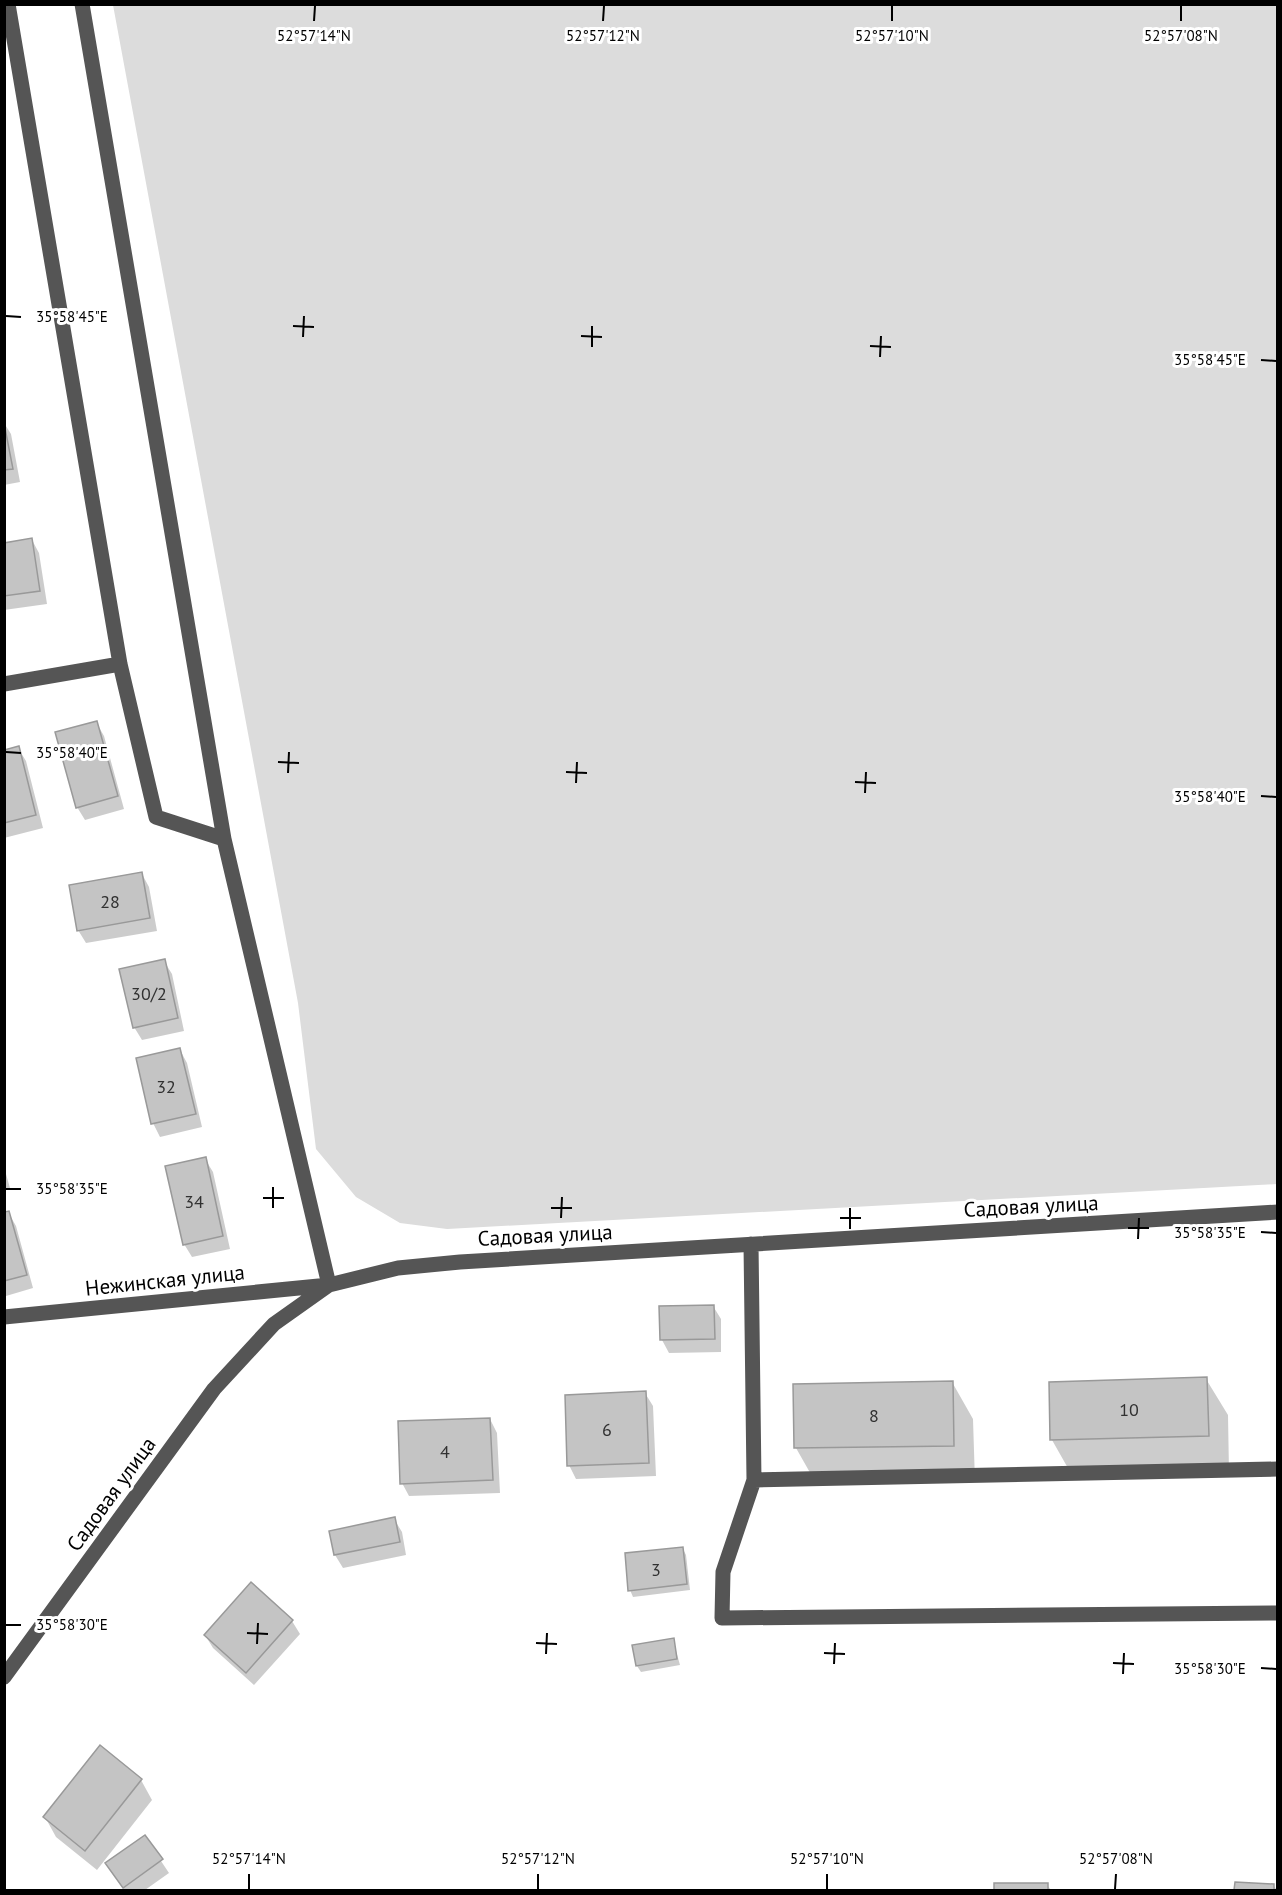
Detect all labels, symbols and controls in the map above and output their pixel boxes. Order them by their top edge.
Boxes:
text: 52°57'14"N [277,26,351,45]
text: 52°57'12"N [566,26,640,45]
text: 52°57'10"N [855,26,929,45]
text: 52°57'08"N [1144,26,1218,45]
text: 35°58'45"E [36,307,108,326]
text: 35°58'45"E [1174,350,1246,369]
text: 35°58'40"E [36,743,108,762]
text: 35°58'40"E [1174,787,1246,806]
house number: 28 [100,890,120,913]
house number: 30/2 [131,982,167,1005]
house number: 32 [156,1075,176,1098]
text: 35°58'35"E [36,1179,108,1198]
street label: Садовая улица [963,1189,1099,1223]
house number: 34 [184,1190,204,1213]
street label: Садовая улица [477,1218,613,1252]
text: 35°58'35"E [1174,1223,1246,1242]
street label: Нежинская улица [84,1258,246,1302]
house number: 10 [1119,1398,1139,1421]
house number: 8 [869,1404,879,1427]
house number: 6 [602,1418,612,1441]
street label: Садовая улица [60,1431,162,1557]
house number: 4 [440,1440,450,1463]
house number: 3 [651,1558,661,1581]
text: 35°58'30"E [36,1615,108,1634]
text: 35°58'30"E [1174,1659,1246,1678]
text: 52°57'14"N [212,1849,286,1868]
text: 52°57'12"N [501,1849,575,1868]
text: 52°57'10"N [790,1849,864,1868]
text: 52°57'08"N [1079,1849,1153,1868]

